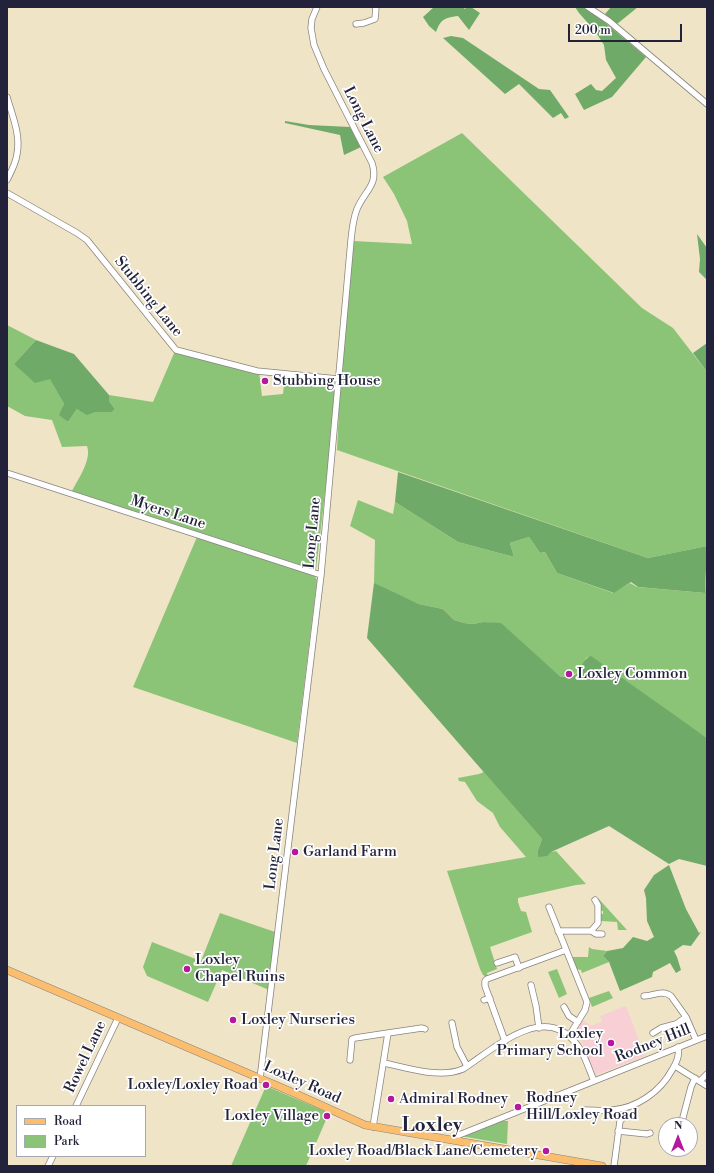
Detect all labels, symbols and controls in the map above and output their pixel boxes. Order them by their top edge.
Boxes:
scale bar [570,16,684,42]
text: 200 m [575,23,611,38]
street label: Long Lane [339,84,387,156]
street label: Stubbing Lane [110,253,186,341]
place label: Stubbing House [273,372,380,390]
marker: Stubbing House [260,376,270,386]
street label: Myers Lane [128,492,208,534]
street label: Long Lane [301,496,325,570]
place label: Loxley Common [577,665,687,683]
marker: Loxley Common [564,669,574,679]
street label: Long Lane [262,817,288,891]
place label: Garland Farm [303,843,397,861]
marker: Garland Farm [290,847,300,857]
place label: Loxley Chapel Ruins [195,951,285,986]
marker: Loxley Chapel Ruins [182,964,192,974]
place label: Loxley Nurseries [241,1011,355,1029]
marker: Loxley Nurseries [228,1015,238,1025]
street label: Rowel Lane [61,1018,111,1096]
street label: Rodney Hill [613,1021,693,1067]
place label: Loxley Primary School [497,1025,603,1060]
marker: Loxley Primary School [606,1038,616,1048]
street label: Loxley Road [261,1058,343,1108]
place label: Loxley/Loxley Road [127,1076,258,1094]
marker: Loxley/Loxley Road [261,1080,271,1090]
place label: Rodney Hill/Loxley Road [526,1089,637,1124]
place label: Admiral Rodney [399,1090,508,1108]
marker: Admiral Rodney [386,1094,396,1104]
marker: Rodney Hill/Loxley Road [513,1102,523,1112]
legend [16,1105,146,1157]
place label: Loxley Village [225,1107,319,1125]
marker: Loxley Village [322,1111,332,1121]
text: Road [54,1114,82,1129]
district label: Loxley [402,1115,462,1137]
north arrow [658,1117,698,1157]
text: N [674,1119,682,1133]
text: Park [54,1134,79,1149]
place label: Loxley Road/Black Lane/Cemetery [309,1142,538,1160]
marker: Loxley Road/Black Lane/Cemetery [541,1146,551,1156]

